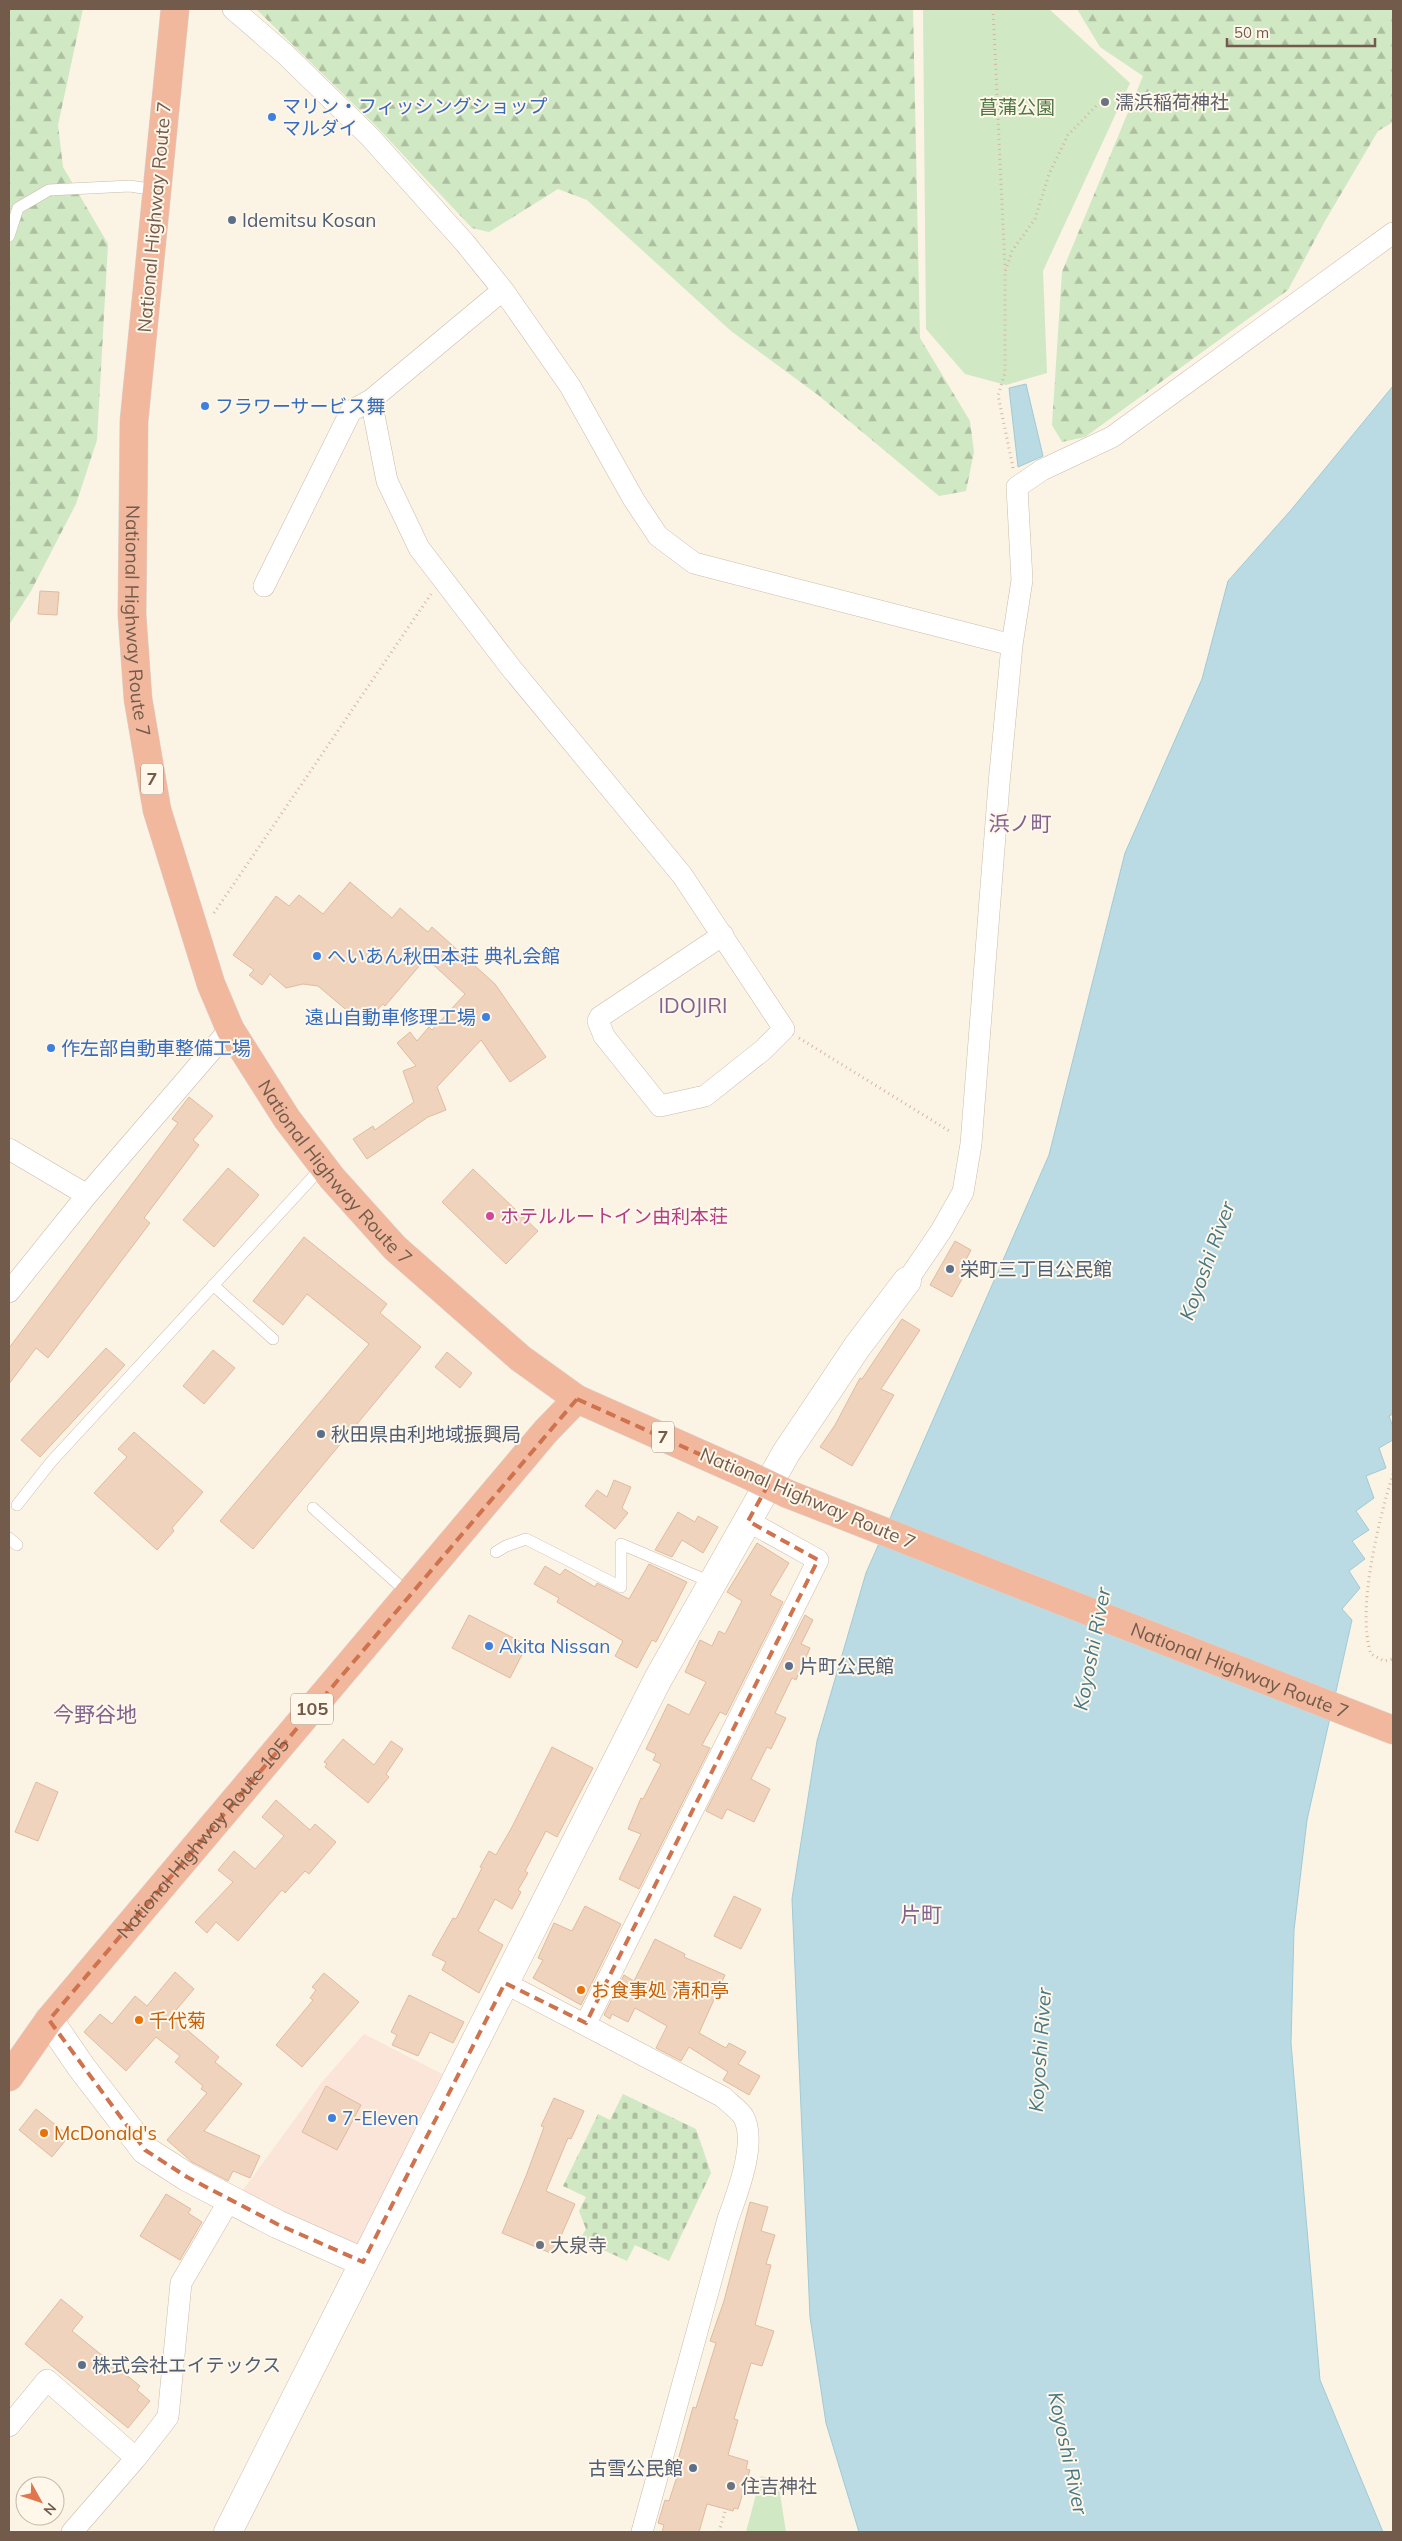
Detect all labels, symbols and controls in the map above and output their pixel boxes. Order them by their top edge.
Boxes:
scale bar [1227,15,1374,47]
text: 50 m [1234,23,1269,42]
place label: 濡浜稲荷神社 [1115,90,1229,114]
place label: マリン・フィッシングショップ マルダイ [282,94,548,140]
park label: 菖蒲公園 [979,95,1055,119]
marker: 濡浜稲荷神社 [1099,96,1111,108]
street label: National Highway Route 7 [132,100,176,334]
marker: マリン・フィッシングショップ マルダイ [266,111,278,123]
place label: Idemitsu Kosan [242,208,377,232]
marker: Idemitsu Kosan [226,214,238,226]
place label: フラワーサービス舞 [215,394,386,418]
marker: フラワーサービス舞 [199,400,211,412]
street label: National Highway Route 7 [120,505,156,738]
road number: 7 [141,764,163,794]
district label: 浜ノ町 [989,810,1052,836]
place label: へいあん秋田本荘 典礼会館 [327,944,560,968]
marker: へいあん秋田本荘 典礼会館 [311,950,323,962]
district label: IDOJIRI [659,992,728,1018]
place label: 遠山自動車修理工場 [305,1005,476,1029]
marker: 遠山自動車修理工場 [480,1011,492,1023]
place label: 作左部自動車整備工場 [61,1036,251,1060]
marker: 作左部自動車整備工場 [45,1042,57,1054]
street label: National Highway Route 7 [253,1075,417,1270]
water label: Koyoshi River [1174,1197,1240,1324]
place label: ホテルルートイン由利本荘 [500,1204,728,1228]
marker: ホテルルートイン由利本荘 [484,1210,496,1222]
place label: 栄町三丁目公民館 [960,1257,1112,1281]
marker: 栄町三丁目公民館 [944,1263,956,1275]
road number: 7 [652,1421,674,1452]
place label: 秋田県由利地域振興局 [331,1422,521,1446]
marker: 秋田県由利地域振興局 [315,1428,327,1440]
street label: National Highway Route 7 [697,1442,919,1554]
water label: Koyoshi River [1067,1585,1116,1712]
street label: National Highway Route 7 [1127,1617,1352,1724]
place label: Akita Nissan [499,1634,610,1658]
marker: Akita Nissan [483,1640,495,1652]
place label: 片町公民館 [799,1654,894,1678]
marker: 片町公民館 [783,1660,795,1672]
road number: 105 [291,1694,333,1725]
district label: 今野谷地 [53,1701,137,1727]
street label: National Highway Route 105 [111,1733,294,1943]
district label: 片町 [900,1901,942,1927]
place label: お食事処 清和亭 [591,1978,729,2002]
marker: お食事処 清和亭 [575,1984,587,1996]
water label: Koyoshi River [1023,1986,1056,2113]
place label: 千代菊 [149,2008,206,2032]
marker: 千代菊 [133,2014,145,2026]
place label: 7-Eleven [342,2106,419,2130]
marker: 7-Eleven [326,2112,338,2124]
place label: McDonald's [54,2121,157,2145]
marker: McDonald's [38,2127,50,2139]
place label: 大泉寺 [550,2233,607,2257]
marker: 大泉寺 [534,2239,546,2251]
place label: 株式会社エイテックス [92,2353,281,2377]
marker: 株式会社エイテックス [76,2359,88,2371]
water label: Koyoshi River [1043,2389,1094,2517]
place label: 古雪公民館 [588,2456,683,2480]
marker: 古雪公民館 [687,2462,699,2474]
place label: 住吉神社 [741,2474,817,2498]
north arrow [15,2476,65,2526]
marker: 住吉神社 [725,2480,737,2492]
text: N [40,2500,60,2519]

